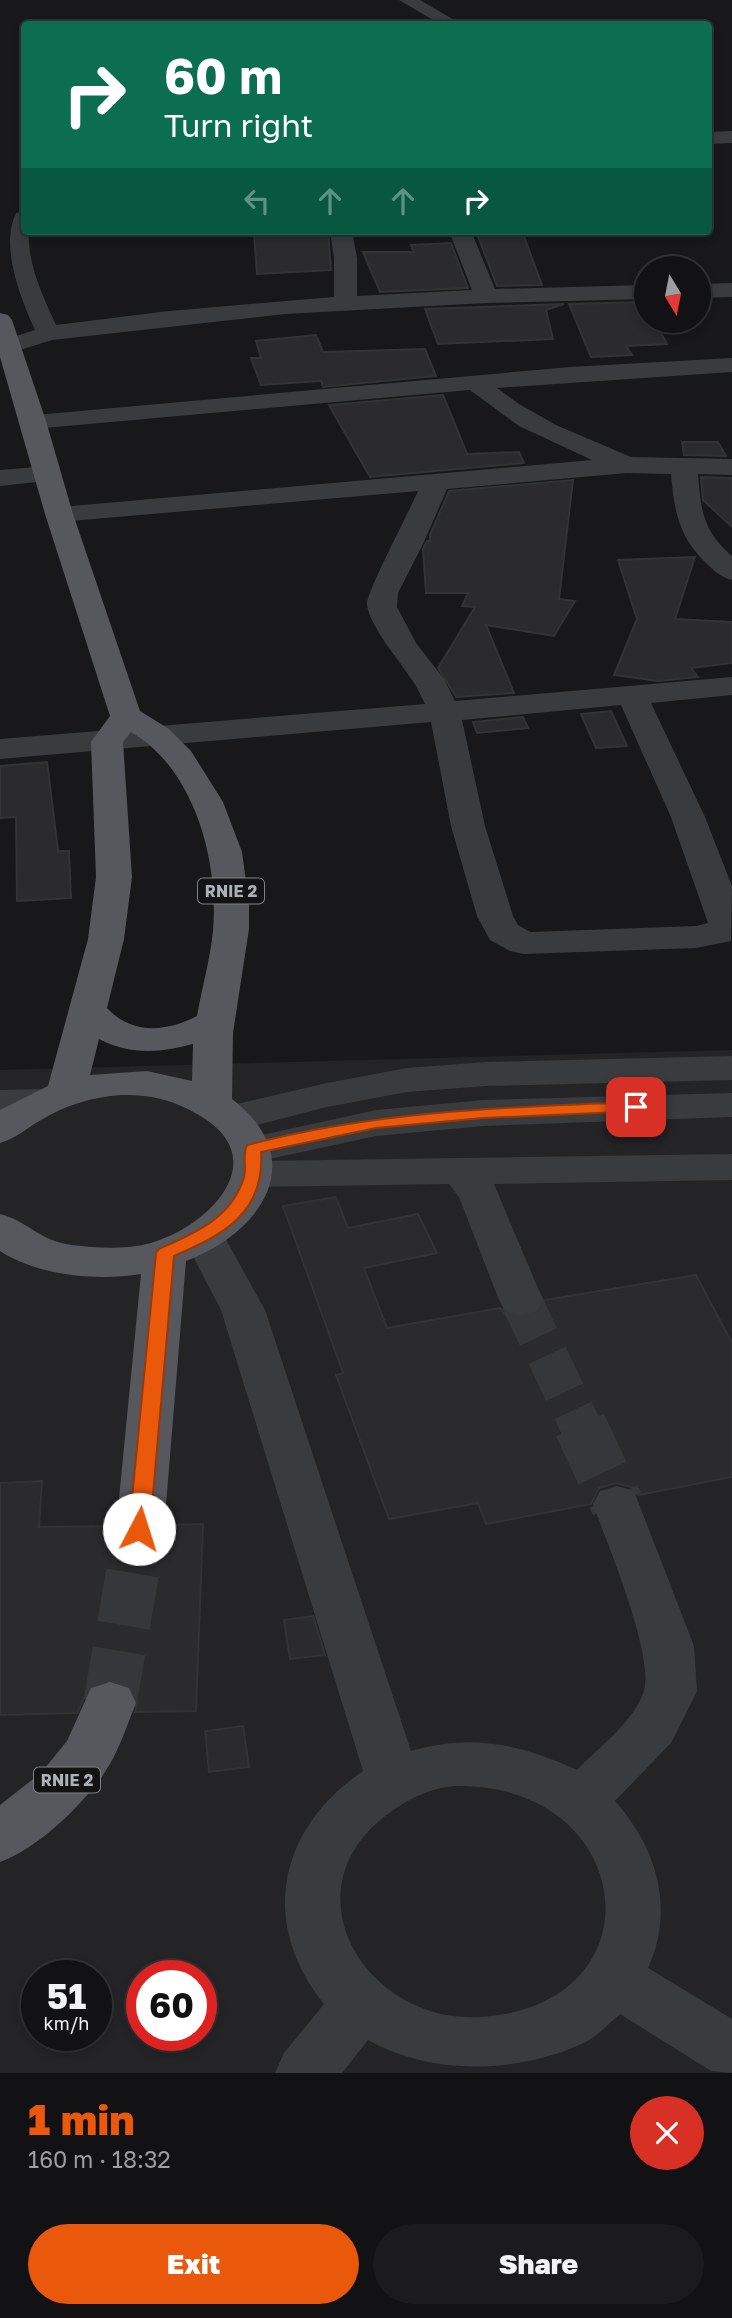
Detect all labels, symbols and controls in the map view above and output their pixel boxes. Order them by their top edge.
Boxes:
text: 60 m [164,46,282,105]
icon: right [49,49,140,140]
text: Turn right [164,106,313,144]
icon: left [238,182,276,220]
icon: ahead [311,182,349,220]
icon: ahead [384,182,422,220]
icon: right [457,182,495,220]
north arrow [634,256,710,332]
map controls [634,256,711,333]
road number: RNIE 2 [198,878,264,904]
pin [606,1077,666,1137]
icon: arrive [617,1088,655,1126]
position arrow [102,1492,176,1566]
road number: RNIE 2 [34,1768,100,1792]
speed limit sign: 60 [126,1960,217,2051]
text: 51 [47,1975,86,2017]
text: km/h [44,2012,89,2034]
text: 1 min [28,2094,135,2144]
button: close [630,2096,704,2170]
text: 160 m · 18:32 [28,2145,171,2173]
button: Exit [28,2224,359,2304]
button: Share [373,2224,704,2304]

